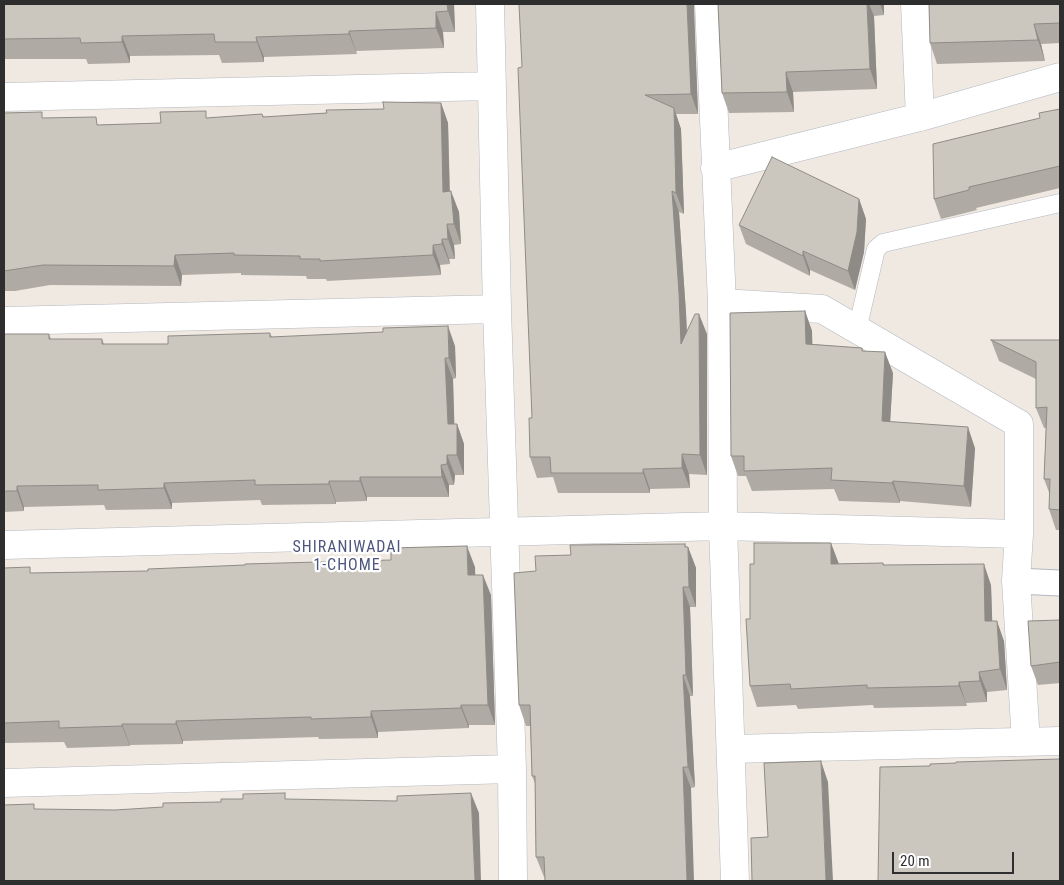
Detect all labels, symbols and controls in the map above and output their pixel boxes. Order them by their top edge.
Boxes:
district label: SHIRANIWADAI 1-CHOME [291,538,403,576]
scale bar [894,842,1016,874]
text: 20 m [900,852,930,870]

